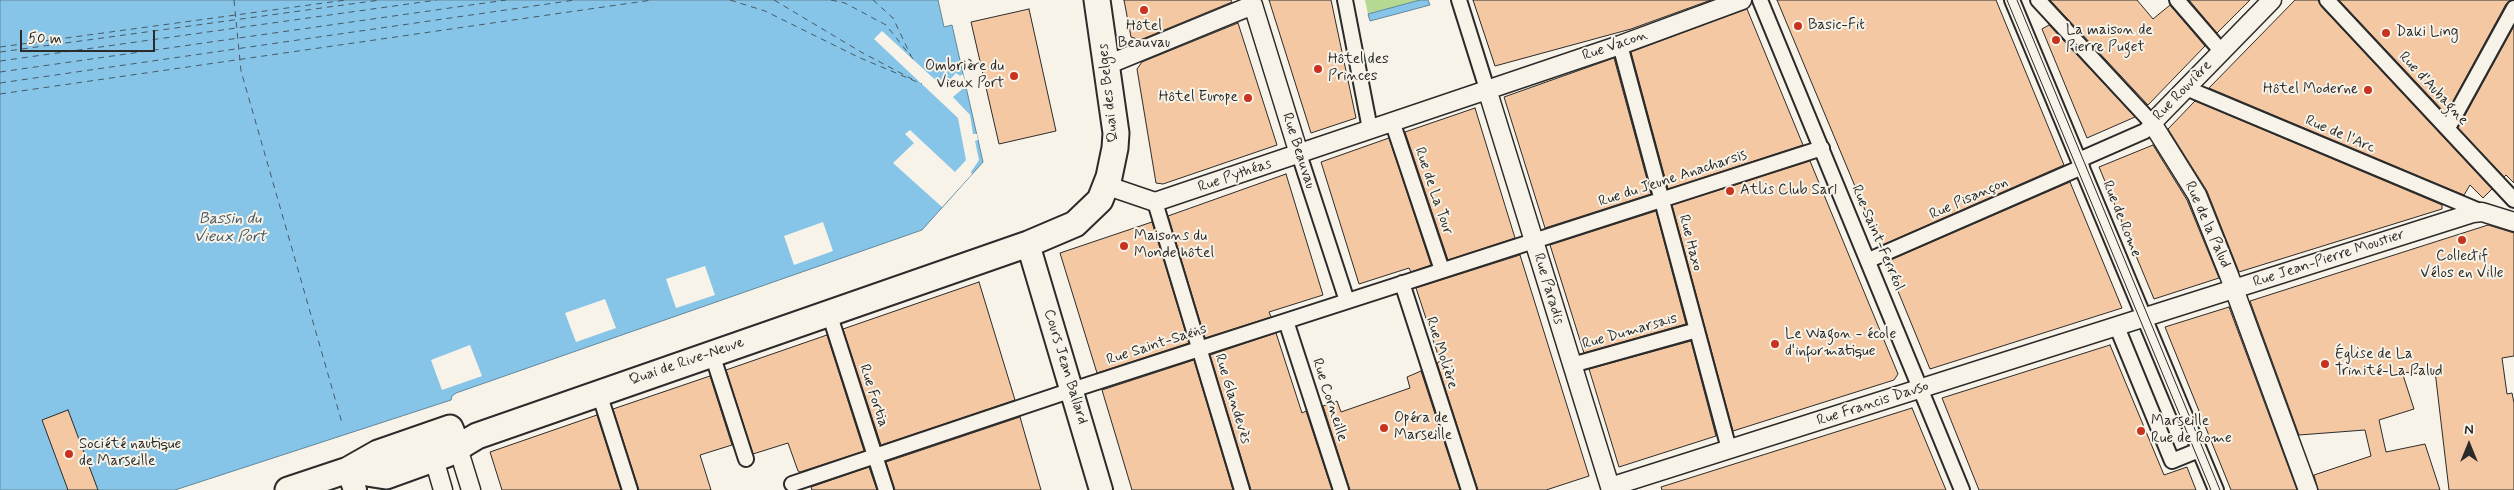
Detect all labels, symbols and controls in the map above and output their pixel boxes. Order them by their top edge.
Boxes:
marker: Hôtel Beauvau [1138,4,1150,16]
place label: Basic-Fit [1808,17,1865,35]
place label: Hôtel Beauvau [1118,18,1170,53]
scale bar [22,20,158,52]
marker: Basic-Fit [1792,20,1804,32]
place label: La maison de Pierre Puget [2066,22,2153,57]
place label: Daki Ling [2396,24,2458,42]
street label: Rue Vacon [1580,26,1650,66]
marker: Daki Ling [2380,27,2392,39]
text: 50 m [28,29,62,49]
marker: La maison de Pierre Puget [2050,34,2062,46]
street label: Quai des Belges [1095,43,1123,143]
street label: Rue d'Aubagne [2394,48,2472,130]
place label: Hôtel des Princes [1328,51,1389,86]
street label: Rue Rouvière [2150,57,2216,125]
place label: Ombrière du Vieux Port [925,58,1004,93]
marker: Hôtel des Princes [1312,63,1324,75]
marker: Ombrière du Vieux Port [1008,70,1020,82]
place label: Hôtel Moderne [2263,81,2358,99]
marker: Hôtel Moderne [2362,84,2374,96]
place label: Hôtel Europe [1159,89,1238,107]
marker: Hôtel Europe [1242,92,1254,104]
street label: Rue Beauvau [1277,111,1319,191]
street label: Rue de l'Arc [2302,112,2378,158]
street label: Rue de La Tour [1410,145,1456,237]
street label: Rue du Jeune Anacharsis [1597,147,1749,211]
street label: Rue Pythéas [1196,155,1274,197]
street label: Rue Pisançon [1927,174,2011,224]
street label: Rue de Rome [2098,178,2144,260]
street label: Rue de la Palud [2180,179,2234,271]
place label: Atlis Club Sarl [1740,182,1837,200]
street label: Rue Saint-Ferréol [1847,182,1907,294]
marker: Atlis Club Sarl [1724,185,1736,197]
water label: Bassin du Vieux Port [194,210,266,248]
street label: Rue Haxo [1674,213,1706,273]
street label: Rue Jean-Pierre Moustier [2251,226,2407,292]
place label: Maisons du Monde hôtel [1134,228,1214,263]
marker: Collectif Vélos en Ville [2456,234,2468,246]
marker: Maisons du Monde hôtel [1118,240,1130,252]
place label: Collectif Vélos en Ville [2420,248,2504,283]
street label: Rue Paradis [1529,251,1567,327]
street label: Cours Jean Ballard [1039,307,1091,427]
street label: Rue Dumarsais [1580,310,1680,354]
street label: Rue Molière [1421,315,1461,391]
street label: Rue Saint-Saëns [1105,320,1209,370]
place label: Le Wagon - école d'informatique [1785,326,1896,361]
street label: Quai de Rive-Neuve [627,334,747,390]
marker: Le Wagon - école d'informatique [1769,338,1781,350]
place label: Église de La Trinité-La Palud [2335,346,2443,381]
street label: Rue Glandevès [1210,352,1254,446]
street label: Rue Corneille [1307,356,1351,444]
marker: Église de La Trinité-La Palud [2319,358,2331,370]
street label: Rue Fortia [854,362,892,430]
street label: Rue Francis Davso [1815,377,1931,431]
place label: Opéra de Marseille [1394,410,1452,445]
place label: Marseille Rue de Rome [2151,413,2232,448]
north arrow [2444,420,2494,470]
text: N [2464,421,2474,439]
marker: Opéra de Marseille [1378,422,1390,434]
marker: Marseille Rue de Rome [2135,425,2147,437]
place label: Société nautique de Marseille [79,436,181,471]
marker: Société nautique de Marseille [63,448,75,460]

